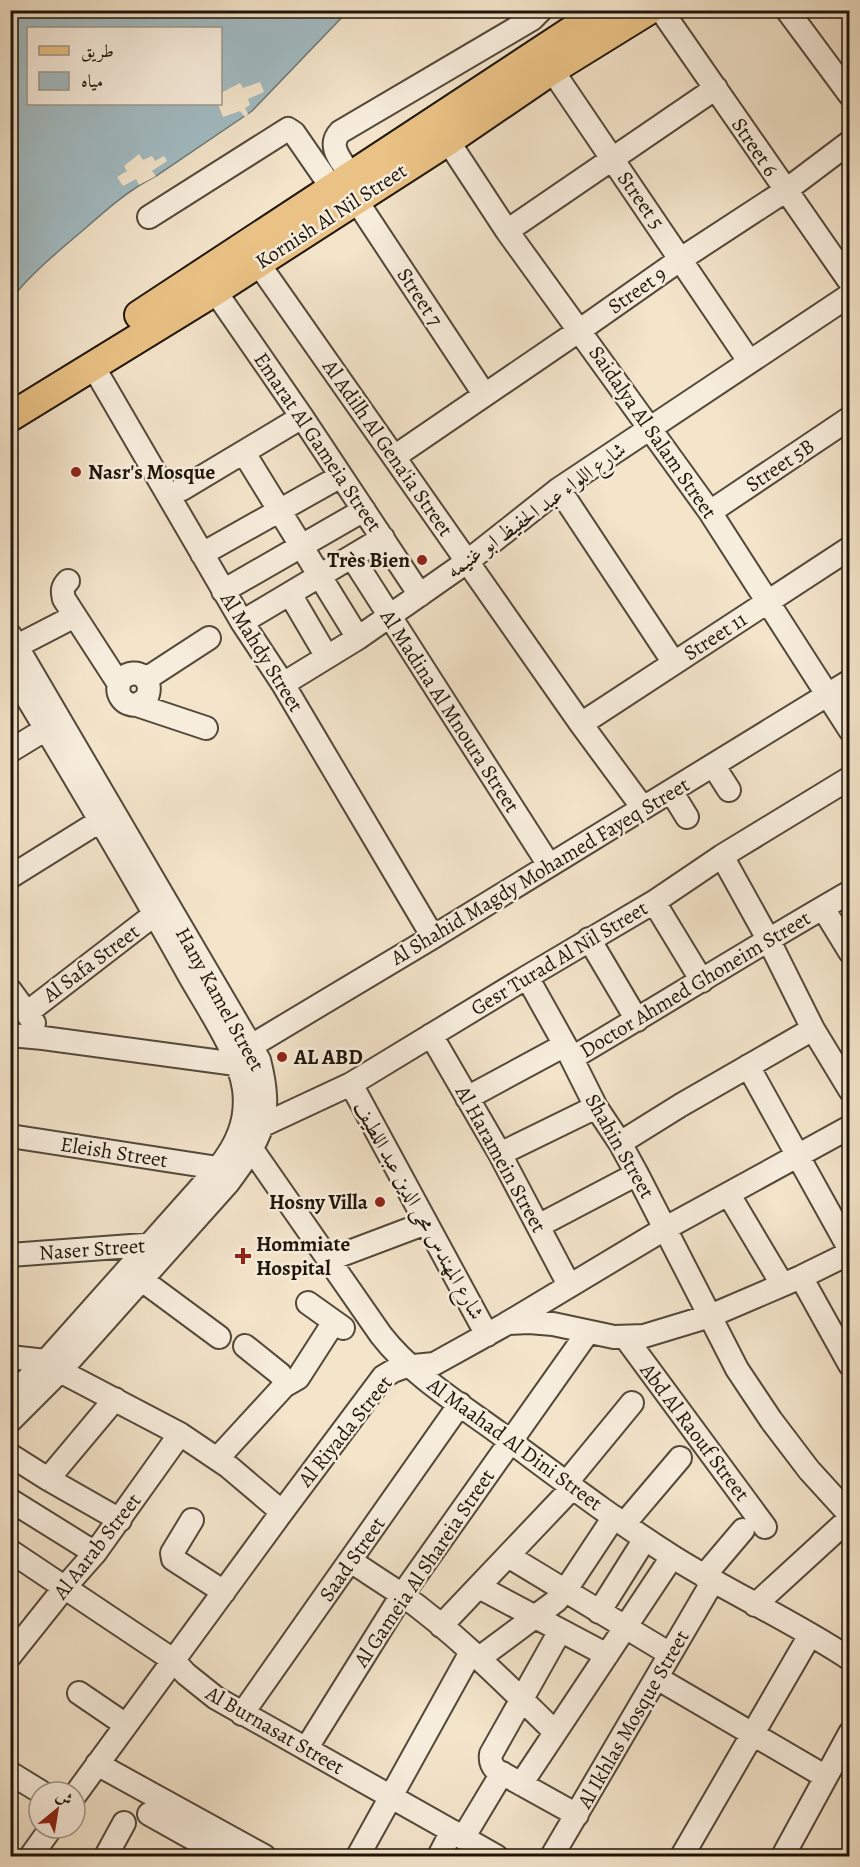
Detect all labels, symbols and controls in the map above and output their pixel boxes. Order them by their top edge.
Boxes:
legend [27,27,222,105]
text: طريق [81,39,114,63]
text: مياه [81,69,103,93]
street label: Street 6 [725,112,785,182]
street label: Kornish Al Nil Street [250,157,412,275]
street label: Street 5 [611,165,671,235]
street label: Street 9 [602,260,672,320]
street label: Street 7 [391,262,449,332]
street label: Saidalya Al Salam Street [583,340,723,524]
street label: Emarat Al Gameia Street [247,347,389,537]
street label: Al Adilh Al Gena'ia Street [316,353,460,542]
street label: Street 5B [740,432,820,498]
street label: شارع اللواء عبد الحفيظ ابو غنيمه [441,435,634,588]
place label: Nasr's Mosque [88,458,215,486]
marker: Nasr's Mosque [69,465,83,479]
place label: Très Bien [327,546,410,574]
marker: Très Bien [415,553,429,567]
street label: Al Mahdy Street [214,586,310,717]
street label: Al Madina Al Mnoura Street [373,603,526,818]
street label: Street 11 [678,605,752,667]
street label: Al Shahid Magdy Mohamed Fayeq Street [385,770,695,972]
street label: Gesr Turad Al Nil Street [465,894,653,1022]
street label: Doctor Ahmed Ghoneim Street [574,904,816,1064]
street label: Al Safa Street [36,918,145,1009]
street label: Hany Kamel Street [169,922,271,1076]
place label: AL ABD [293,1043,363,1071]
marker: AL ABD [275,1050,289,1064]
street label: Al Haramein Street [449,1080,553,1238]
street label: Shahin Street [579,1089,661,1203]
street label: شارع المهندس محى الدين عبد اللطيف [344,1096,491,1326]
street label: Eleish Street [58,1130,170,1174]
place label: Hosny Villa [269,1188,369,1216]
marker: Hosny Villa [373,1195,387,1209]
place label: Hommiate Hospital [256,1230,351,1282]
street label: Naser Street [38,1231,146,1267]
marker: Hommiate Hospital [234,1247,252,1265]
street label: Abd Al Raouf Street [633,1357,756,1507]
street label: Al Riyada Street [291,1370,399,1493]
street label: Al Maahad Al Dini Street [421,1370,608,1517]
street label: Al Gameia Al Shareia Street [347,1463,501,1673]
street label: Al Aarab Street [46,1487,147,1606]
street label: Saad Street [313,1511,391,1607]
street label: Al Ikhlas Mosque Street [570,1625,696,1814]
street label: Al Burnasat Street [200,1679,349,1781]
north arrow [27,1780,87,1840]
text: ش [52,1784,76,1811]

